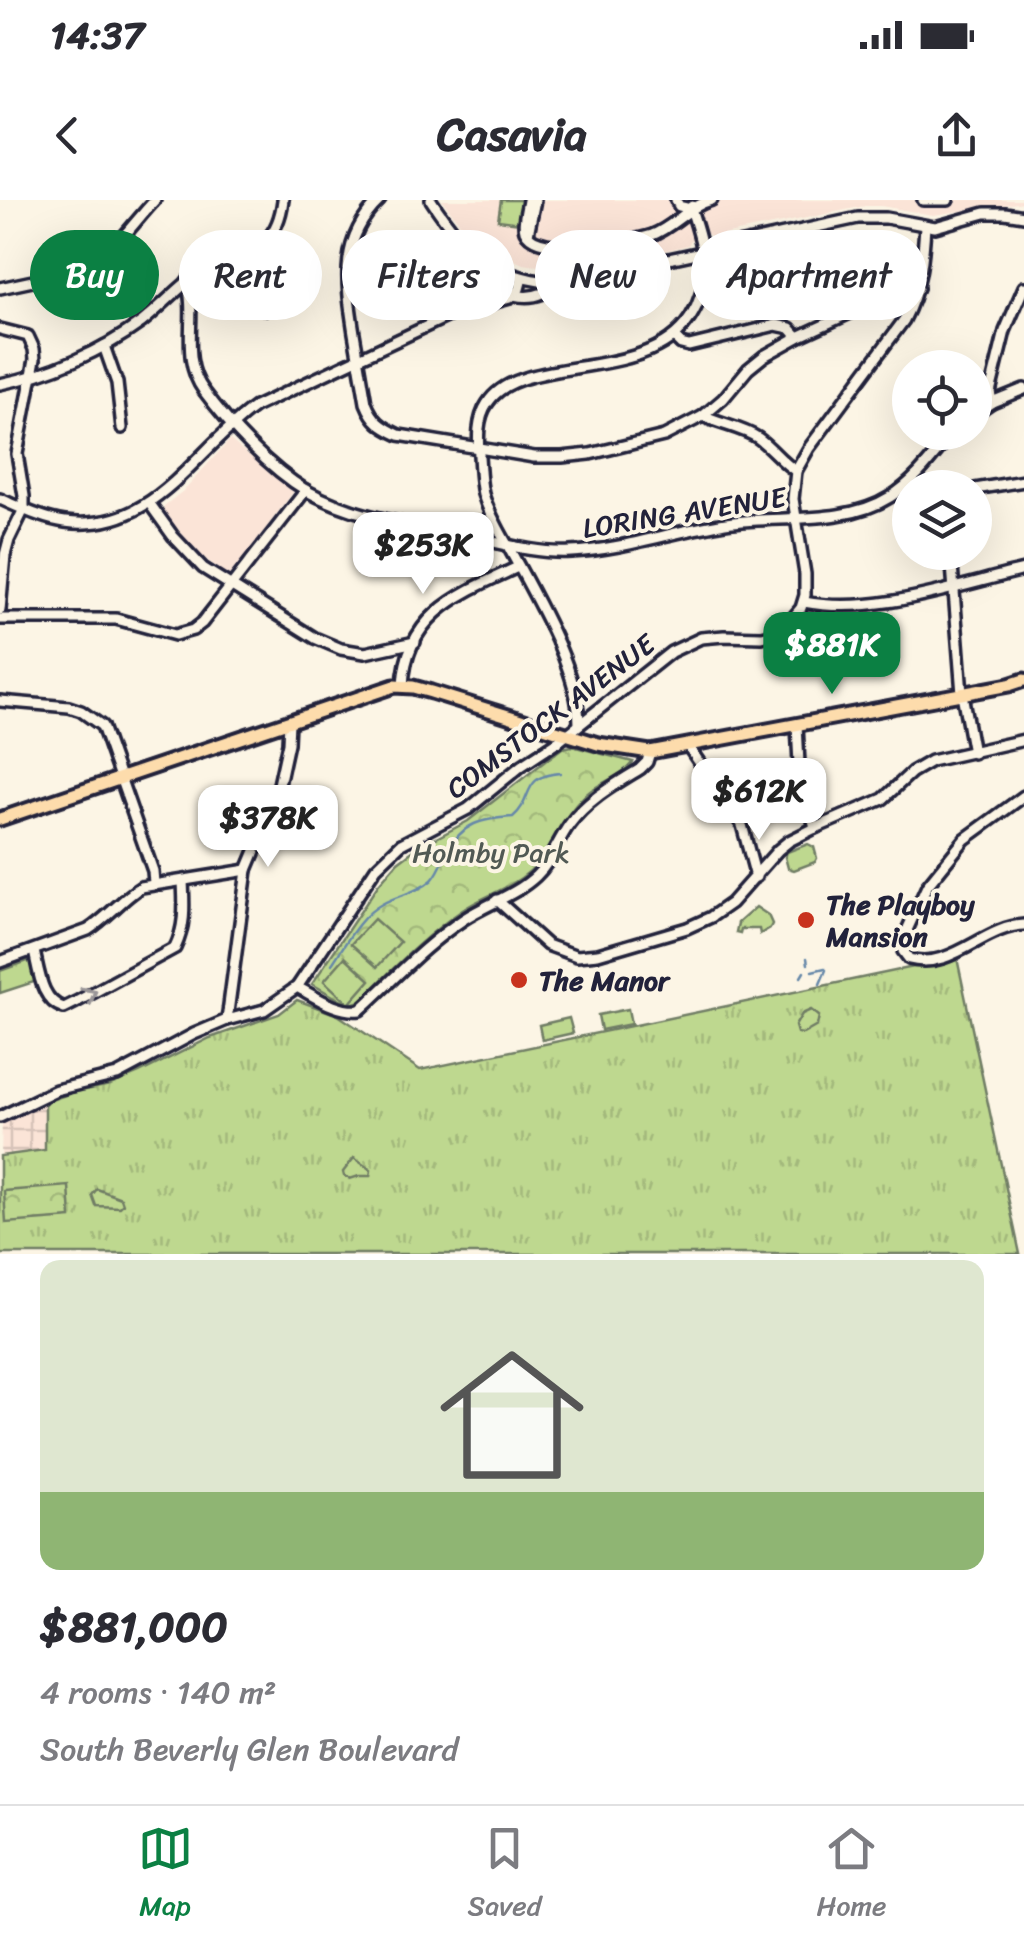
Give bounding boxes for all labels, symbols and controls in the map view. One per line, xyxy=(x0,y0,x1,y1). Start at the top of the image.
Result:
text: 14:37 xyxy=(50,2,144,69)
text: Casavia xyxy=(437,95,587,175)
icon: back xyxy=(40,108,95,163)
icon: share xyxy=(929,108,984,163)
chip: Buy xyxy=(30,230,159,320)
chip: Rent xyxy=(179,230,322,320)
chip: Filters xyxy=(342,230,515,320)
chip: New xyxy=(535,230,671,320)
chip: Apartment xyxy=(691,230,927,320)
map controls xyxy=(892,350,992,570)
button: locate xyxy=(892,350,992,450)
button: layers xyxy=(892,470,992,570)
street label: LORING AVENUE xyxy=(579,472,791,553)
pin: $253K xyxy=(353,512,493,597)
text: $253K xyxy=(375,516,471,573)
pin: $881K xyxy=(762,612,902,697)
text: $881K xyxy=(785,616,879,673)
street label: COMSTOCK AVENUE xyxy=(435,620,667,812)
pin: $612K xyxy=(689,758,829,843)
text: $612K xyxy=(713,762,805,819)
pin: $378K xyxy=(198,785,338,870)
text: $378K xyxy=(220,789,316,846)
park label: Holmby Park xyxy=(412,828,570,877)
place label: The Playboy Mansion xyxy=(825,880,976,961)
marker: The Playboy Mansion xyxy=(795,909,817,931)
place label: The Manor xyxy=(539,956,672,1005)
marker: The Manor xyxy=(508,969,530,991)
one-way arrow xyxy=(79,987,97,1007)
icon: home xyxy=(422,1325,602,1505)
text: $881,000 xyxy=(40,1590,228,1664)
text: 4 rooms · 140 m² xyxy=(40,1664,276,1721)
text: South Beverly Glen Boulevard xyxy=(40,1721,458,1778)
tab: Map xyxy=(138,1821,193,1930)
tab: Saved xyxy=(468,1821,541,1930)
tab: Home xyxy=(817,1821,886,1930)

